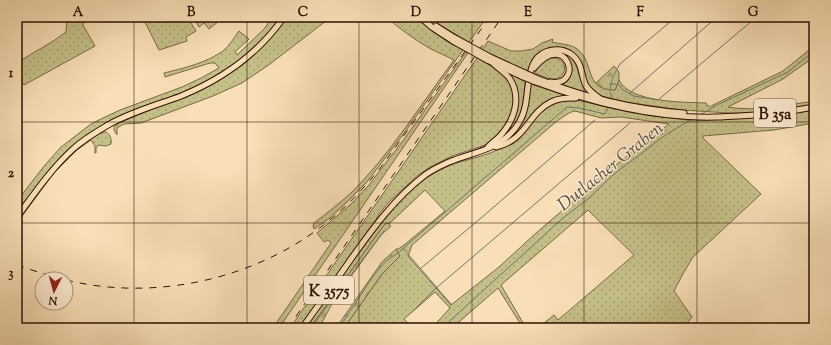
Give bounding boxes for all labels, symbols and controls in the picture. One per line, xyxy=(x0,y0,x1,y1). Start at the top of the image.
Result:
text: A xyxy=(73,4,84,22)
text: B xyxy=(187,4,196,22)
text: C xyxy=(298,4,308,22)
text: D xyxy=(411,4,421,22)
text: E xyxy=(524,4,532,22)
text: F xyxy=(636,4,644,22)
text: G xyxy=(748,4,759,22)
text: 1 xyxy=(9,65,14,83)
road number: B 35a xyxy=(754,99,796,127)
water label: Dutlacher Graben xyxy=(553,116,670,219)
text: 2 xyxy=(8,165,15,183)
text: 3 xyxy=(8,265,14,283)
north arrow xyxy=(34,271,74,311)
road number: K 3575 xyxy=(304,276,354,304)
text: N xyxy=(48,292,59,308)

